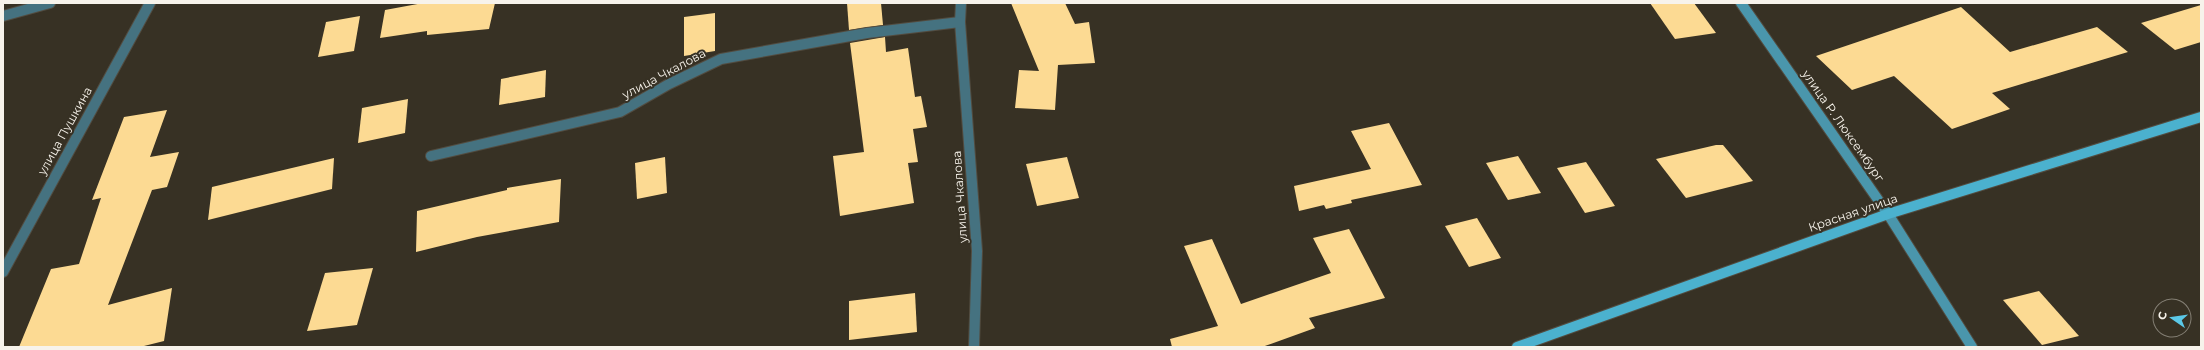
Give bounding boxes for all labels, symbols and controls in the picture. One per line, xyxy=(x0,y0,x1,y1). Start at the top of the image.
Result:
street label: улица Чкалова xyxy=(619,45,708,102)
street label: улица Р. Люксембург xyxy=(1799,66,1888,185)
street label: улица Пушкина xyxy=(34,84,95,178)
street label: улица Чкалова xyxy=(949,150,970,245)
street label: Красная улица xyxy=(1806,190,1899,235)
north arrow xyxy=(2152,298,2192,338)
text: С xyxy=(2155,310,2170,321)

